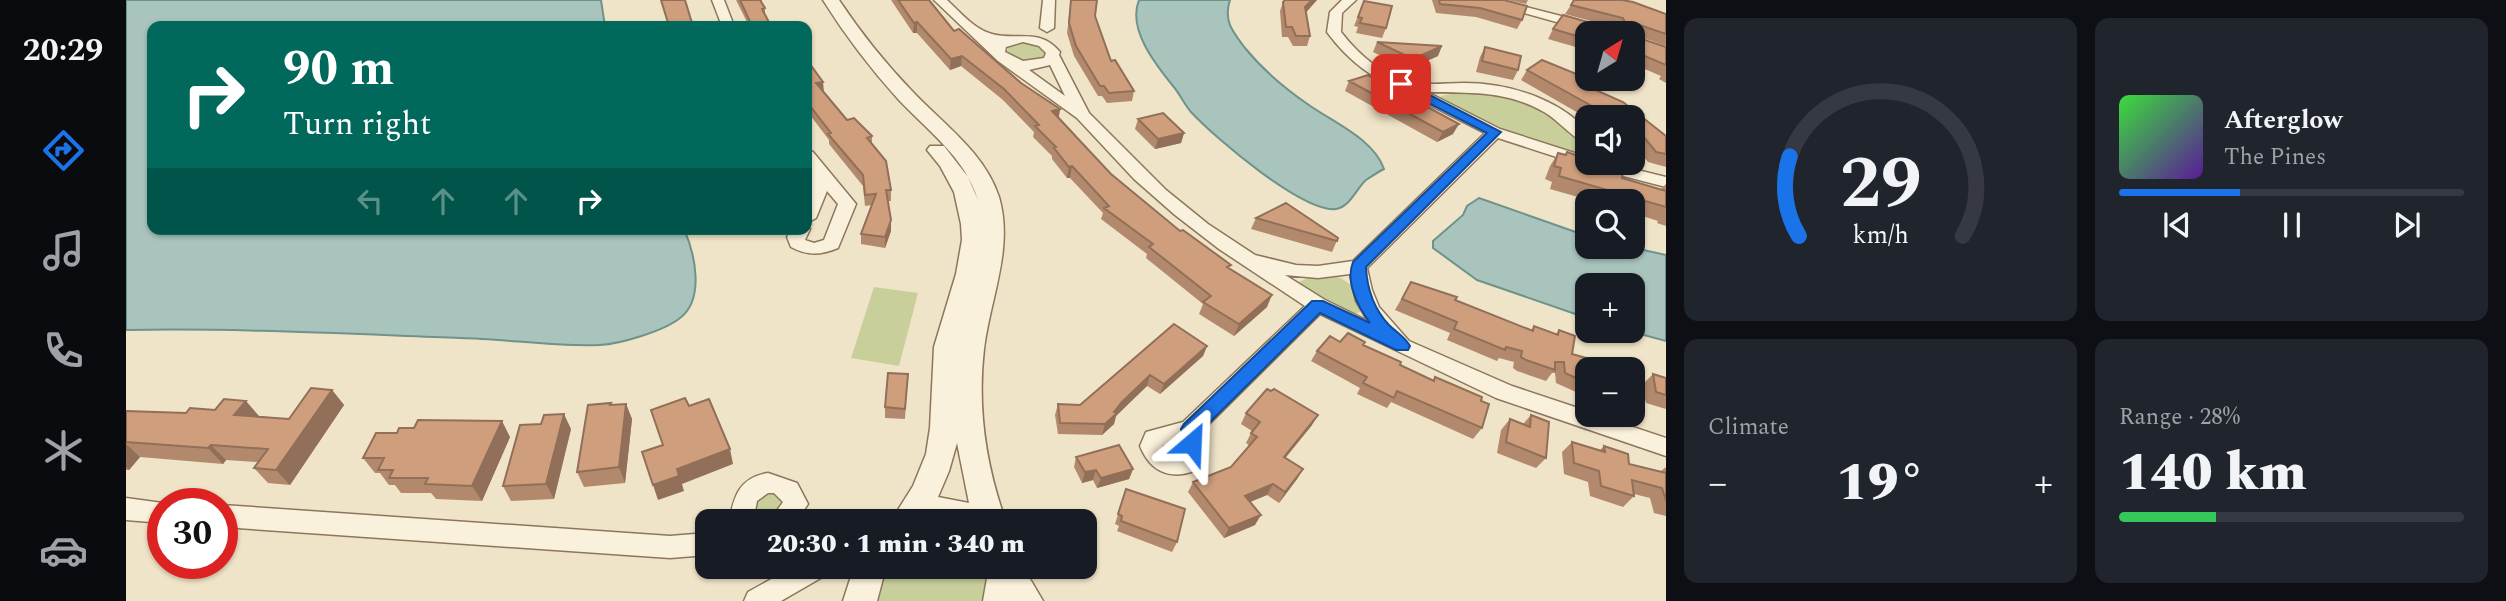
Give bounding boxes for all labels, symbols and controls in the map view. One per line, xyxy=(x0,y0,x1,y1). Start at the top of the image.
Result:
north arrow xyxy=(1575,21,1645,91)
map controls xyxy=(1575,21,1645,427)
text: 20:29 xyxy=(23,26,103,75)
text: 90 m xyxy=(283,32,394,107)
icon: right xyxy=(168,49,259,140)
pin xyxy=(1371,54,1431,114)
icon: arrive xyxy=(1382,65,1420,103)
text: Turn right xyxy=(283,100,431,149)
text: Afterglow xyxy=(2224,100,2343,140)
button: sound xyxy=(1575,105,1645,175)
icon: directions xyxy=(39,126,88,175)
text: 29 xyxy=(1840,129,1921,240)
text: The Pines xyxy=(2224,140,2326,175)
icon: left xyxy=(351,182,389,220)
icon: ahead xyxy=(424,182,462,220)
icon: ahead xyxy=(497,182,535,220)
icon: right xyxy=(570,182,608,220)
button: search xyxy=(1575,189,1645,259)
icon: previous xyxy=(2158,206,2196,244)
icon: pause xyxy=(2273,206,2311,244)
icon: next xyxy=(2388,206,2426,244)
text: km/h xyxy=(1852,217,1909,255)
icon: music xyxy=(39,226,88,275)
button: + xyxy=(1575,273,1645,343)
icon: phone xyxy=(39,326,88,375)
button: − xyxy=(1575,357,1645,427)
text: Range · 28% xyxy=(2119,400,2240,435)
position arrow xyxy=(1155,406,1229,480)
text: Climate xyxy=(1708,410,1789,445)
icon: climate xyxy=(39,426,88,475)
text: 140 km xyxy=(2119,434,2307,513)
text: 19° xyxy=(1836,444,1925,523)
text: − xyxy=(1708,455,1727,513)
text: + xyxy=(2034,455,2053,513)
speed limit sign: 30 xyxy=(147,488,238,579)
text: 20:30 · 1 min · 340 m xyxy=(767,524,1025,564)
icon: car xyxy=(39,526,88,575)

